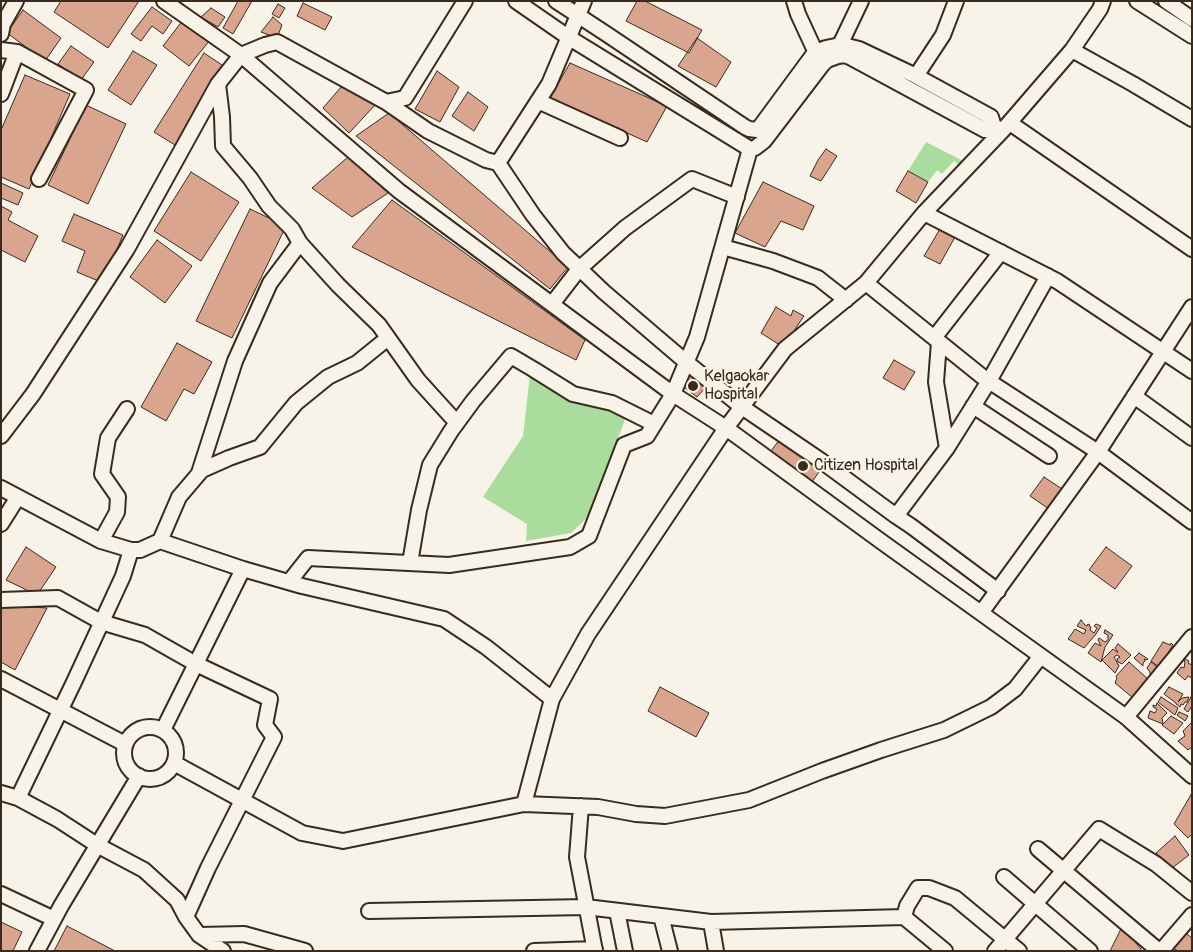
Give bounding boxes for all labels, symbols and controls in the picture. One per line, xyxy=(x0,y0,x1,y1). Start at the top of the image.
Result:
place label: Kelgaokar Hospital xyxy=(704,367,769,405)
marker: Kelgaokar Hospital xyxy=(686,379,700,393)
place label: Citizen Hospital xyxy=(814,456,918,476)
marker: Citizen Hospital xyxy=(796,459,810,473)

